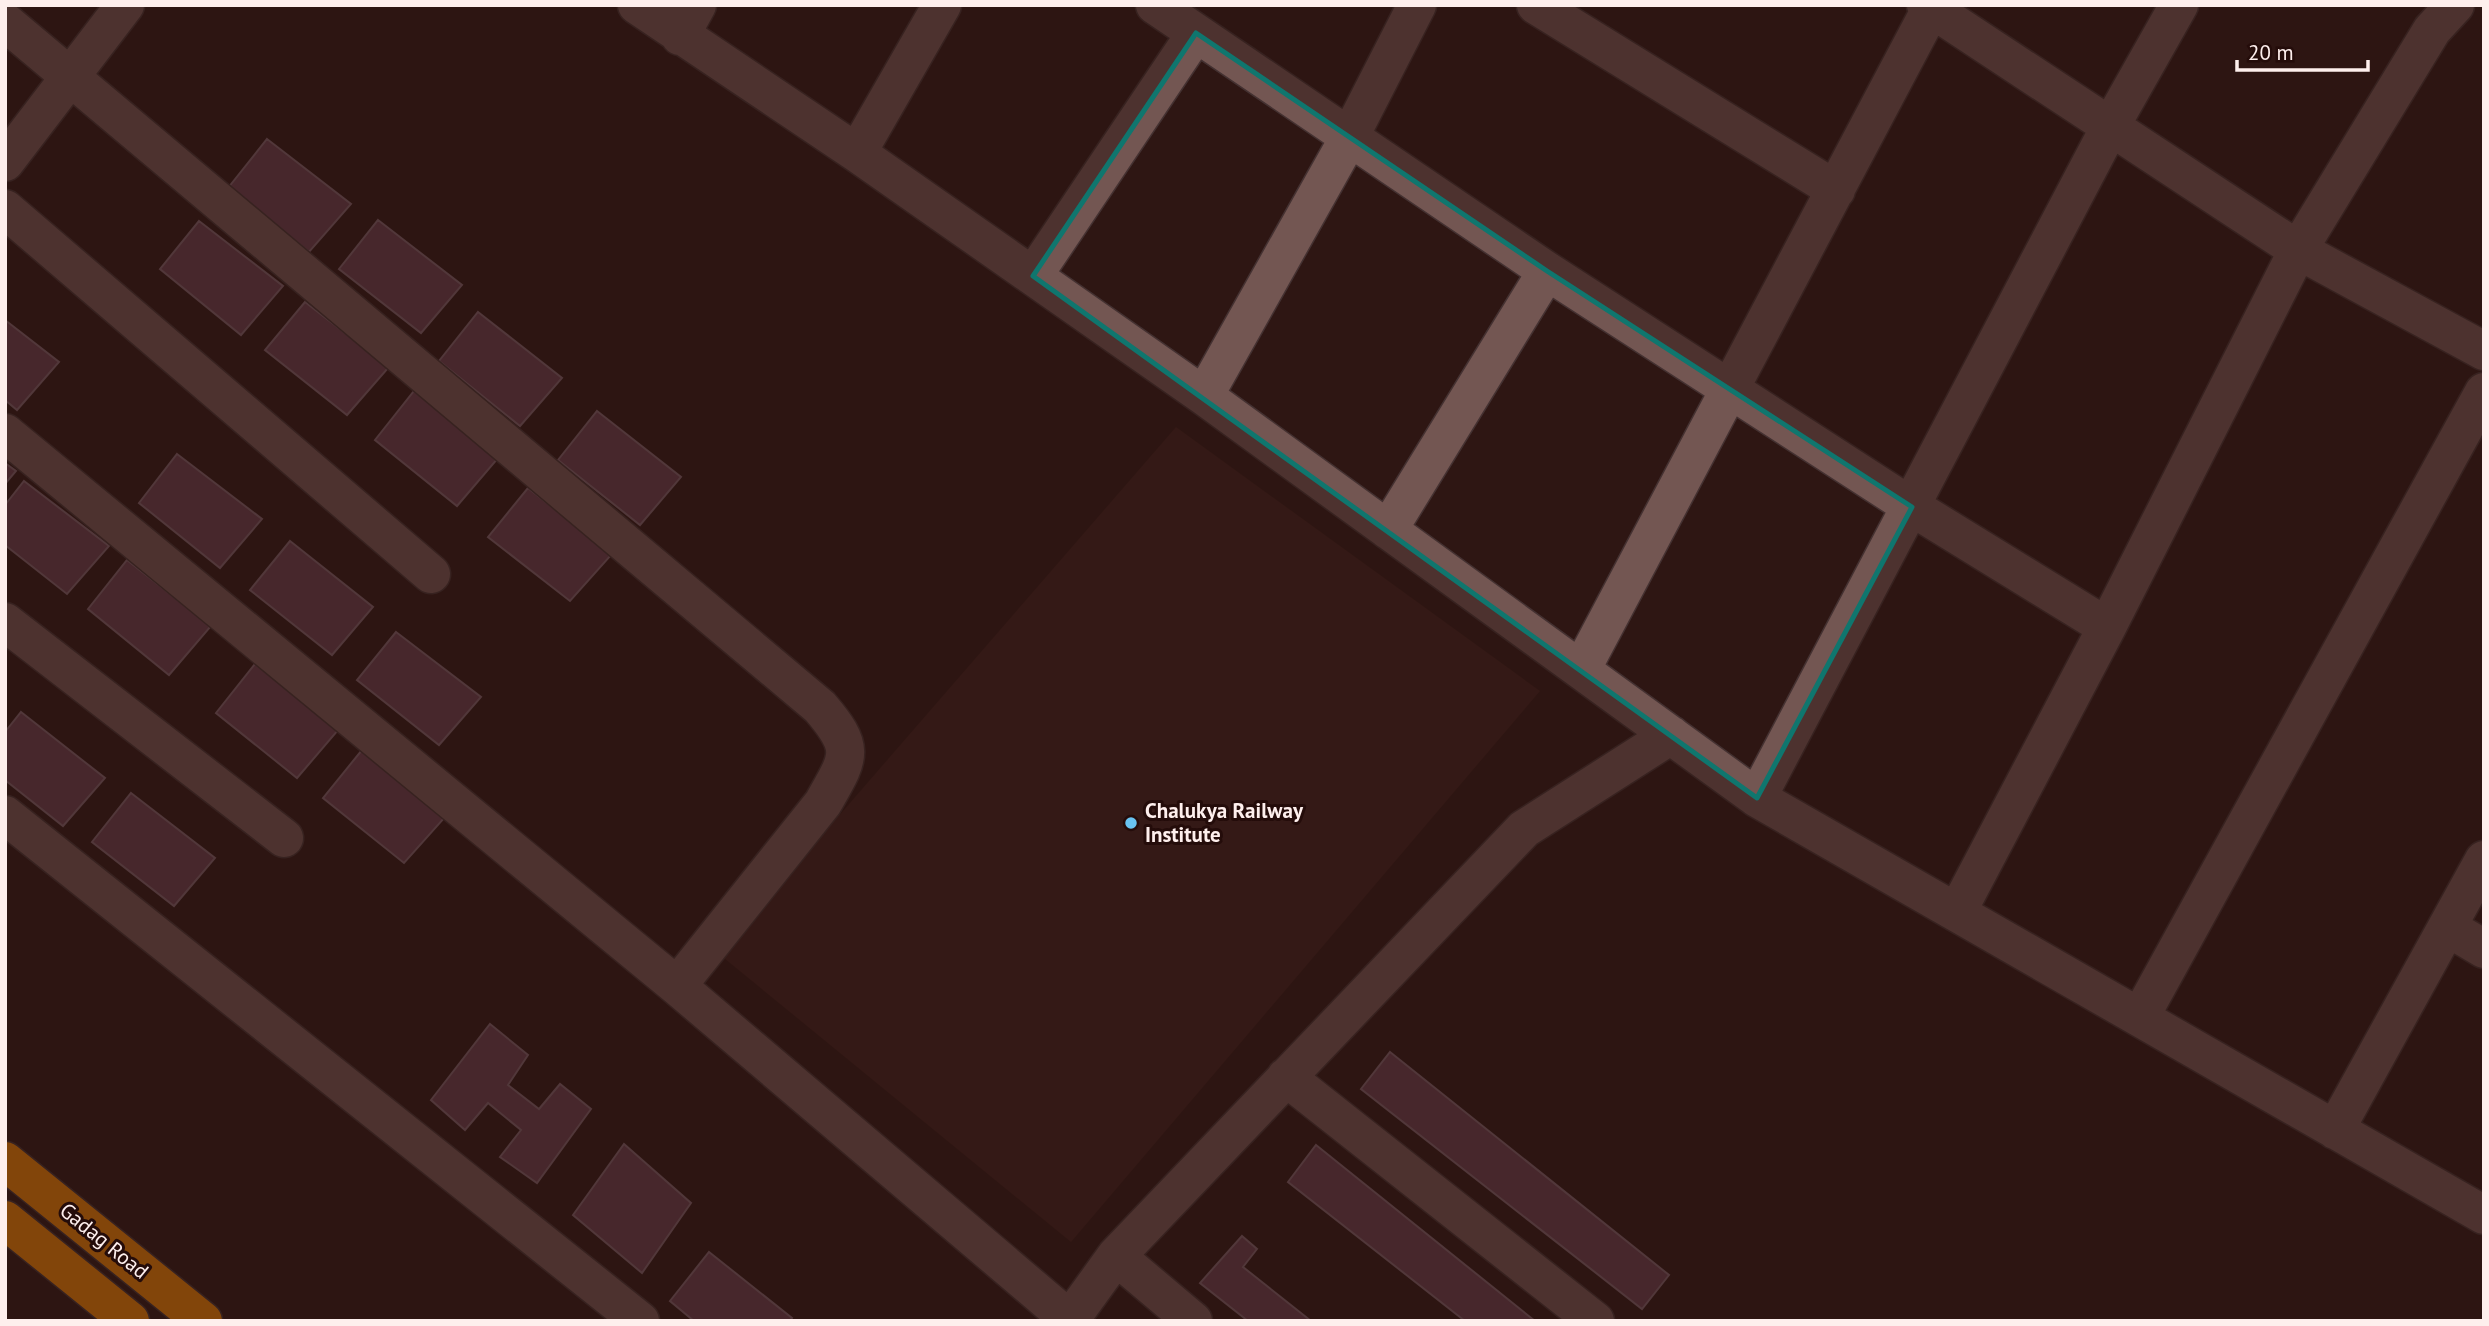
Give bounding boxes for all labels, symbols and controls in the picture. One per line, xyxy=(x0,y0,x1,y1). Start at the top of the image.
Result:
scale bar xyxy=(2237,28,2368,72)
text: 20 m xyxy=(2248,39,2294,66)
place label: Chalukya Railway Institute xyxy=(1145,797,1304,848)
marker: Chalukya Railway Institute xyxy=(1123,815,1139,831)
street label: Gadag Road xyxy=(55,1197,154,1285)

